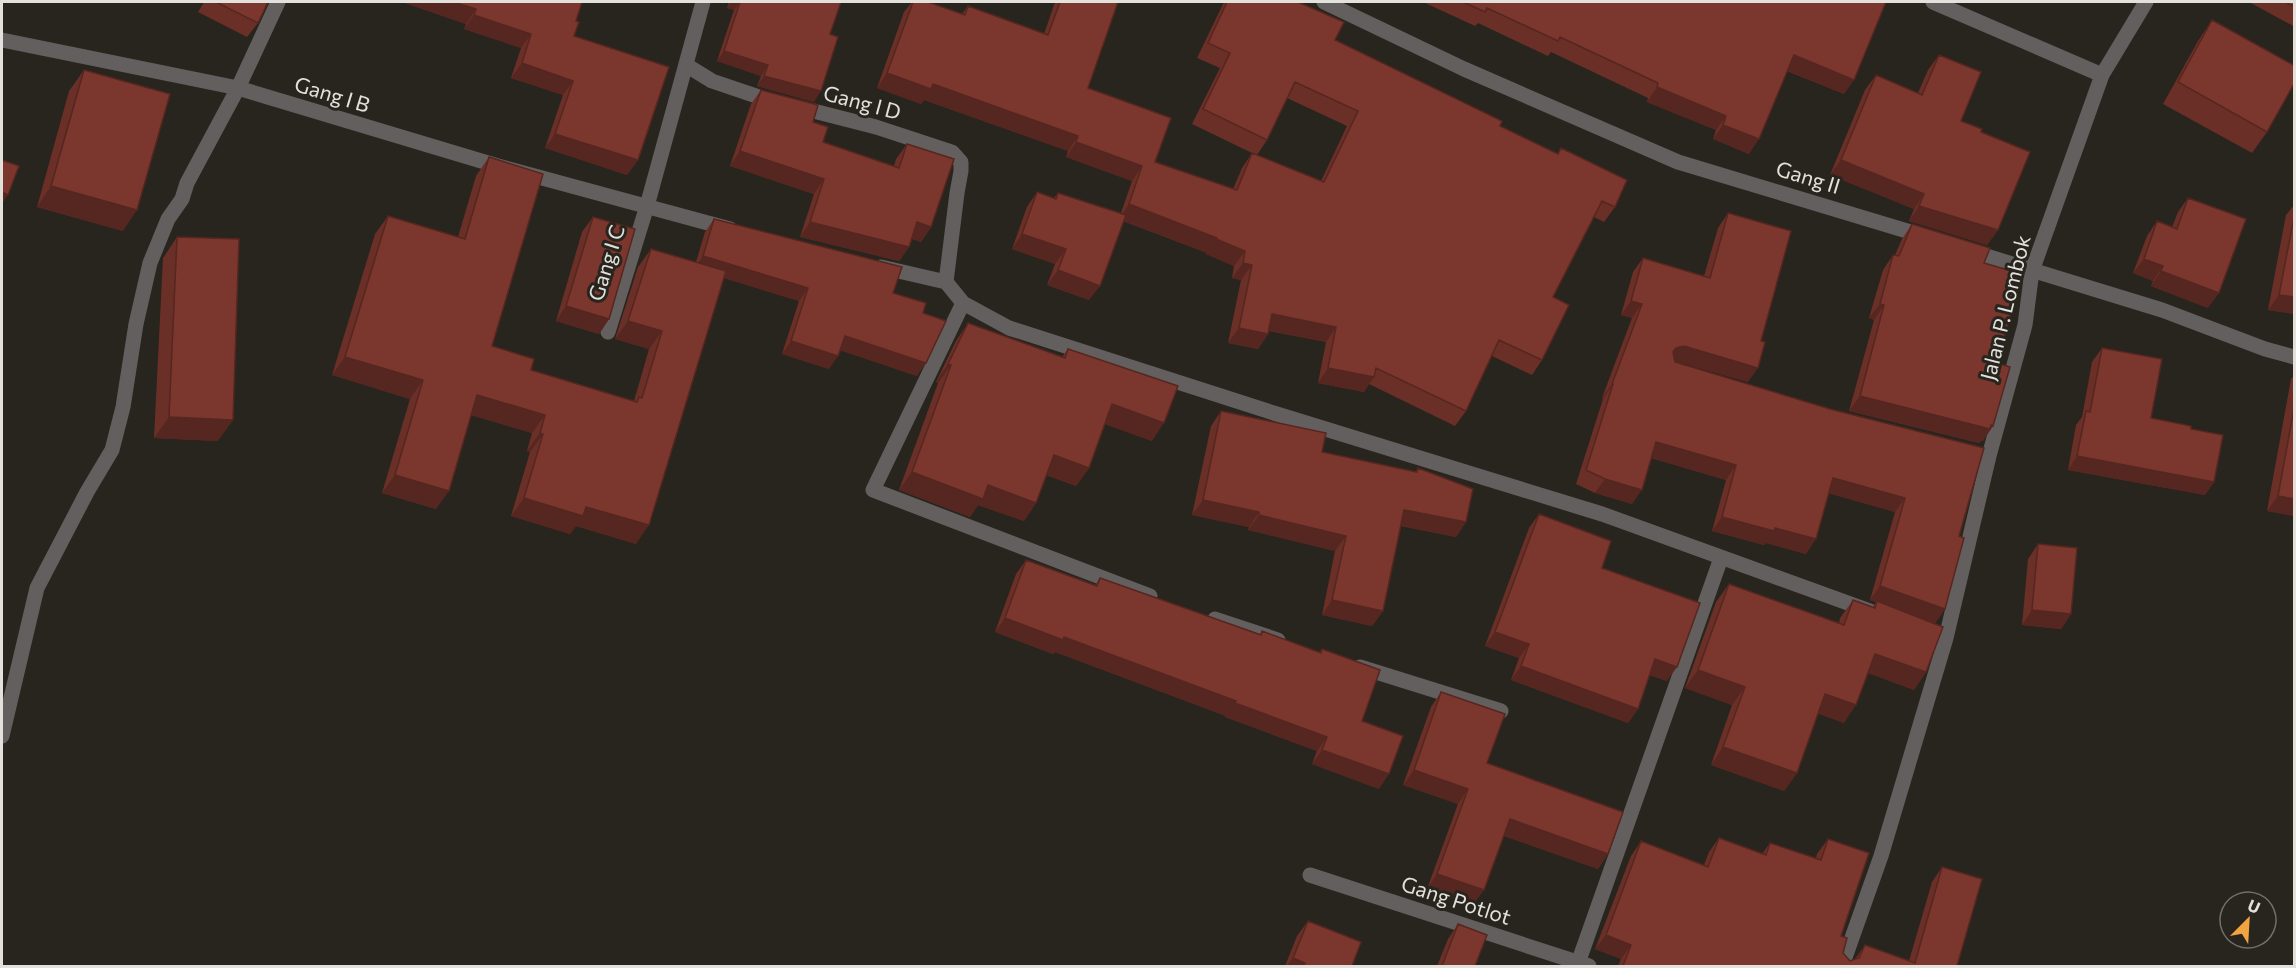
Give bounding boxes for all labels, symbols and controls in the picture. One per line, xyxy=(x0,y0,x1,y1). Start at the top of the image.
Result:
street label: Gang I B xyxy=(292,70,373,117)
street label: Gang I D xyxy=(821,79,904,124)
street label: Gang II xyxy=(1773,155,1843,198)
street label: Gang I C xyxy=(582,222,629,304)
street label: Jalan P. Lombok xyxy=(1974,232,2035,383)
street label: Gang Potlot xyxy=(1398,870,1515,929)
north arrow xyxy=(2218,890,2278,950)
text: U xyxy=(2245,895,2263,917)

